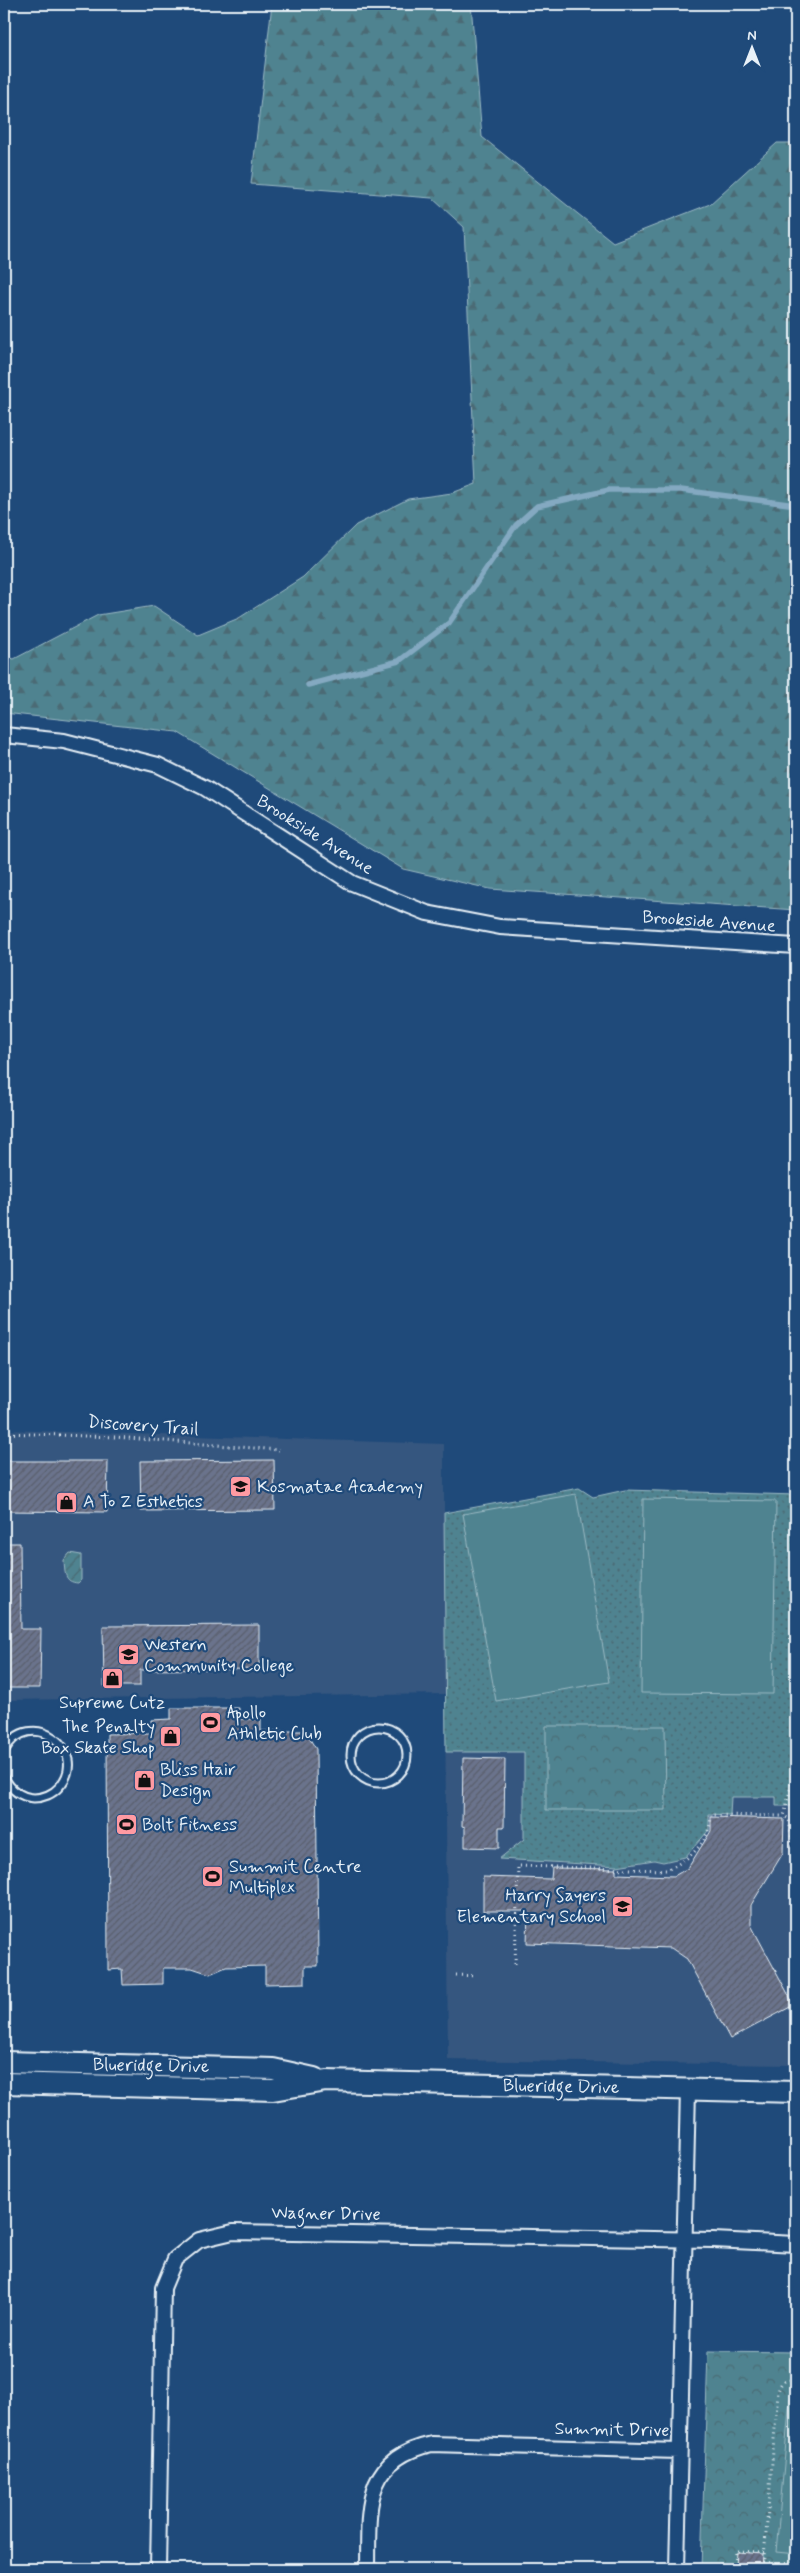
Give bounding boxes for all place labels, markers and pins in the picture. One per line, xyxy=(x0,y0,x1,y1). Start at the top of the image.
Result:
school or university icon: Kosmatae Academy xyxy=(229,1475,253,1499)
place label: Kosmatae Academy xyxy=(257,1475,423,1499)
shop icon: A To Z Esthetics xyxy=(55,1490,79,1514)
place label: A To Z Esthetics xyxy=(83,1490,203,1514)
place label: Western Community College xyxy=(144,1633,294,1678)
school or university icon: Western Community College xyxy=(116,1643,140,1667)
shop icon: Supreme Cutz xyxy=(100,1666,124,1690)
place label: Supreme Cutz xyxy=(59,1691,165,1715)
place label: Apollo Athletic Club xyxy=(227,1701,322,1746)
sports icon: Apollo Athletic Club xyxy=(199,1711,223,1735)
place label: The Penalty Box Skate Shop xyxy=(41,1715,155,1760)
shop icon: The Penalty Box Skate Shop xyxy=(159,1725,183,1749)
place label: Bliss Hair Design xyxy=(160,1758,236,1804)
shop icon: Bliss Hair Design xyxy=(132,1768,156,1792)
sports icon: Bolt Fitness xyxy=(114,1813,138,1837)
place label: Bolt Fitness xyxy=(142,1813,237,1837)
place label: Summit Centre Multiplex xyxy=(229,1855,362,1900)
sports icon: Summit Centre Multiplex xyxy=(201,1865,225,1889)
place label: Harry Sayers Elementary School xyxy=(456,1884,606,1929)
school or university icon: Harry Sayers Elementary School xyxy=(610,1894,634,1918)

